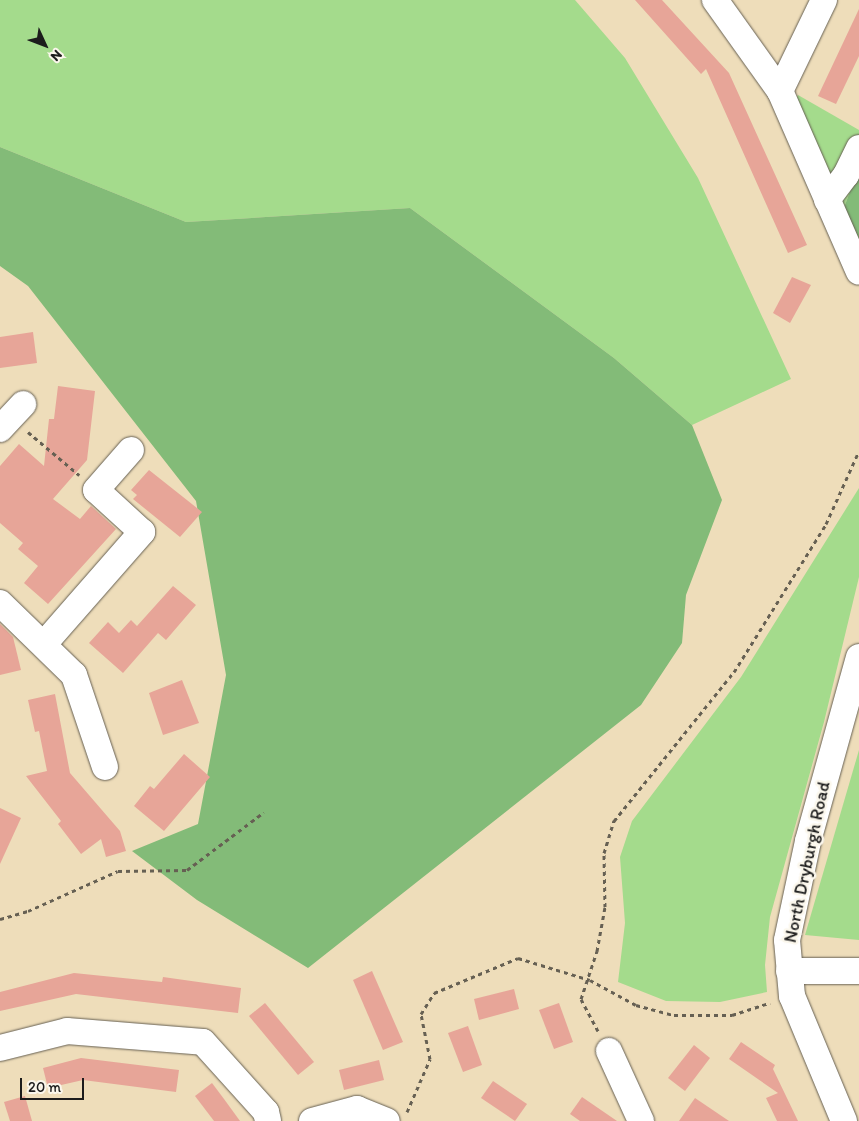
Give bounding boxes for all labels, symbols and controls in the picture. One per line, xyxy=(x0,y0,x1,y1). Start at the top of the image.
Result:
north arrow xyxy=(20,20,70,70)
text: N xyxy=(47,46,66,65)
street label: North Dryburgh Road xyxy=(779,779,835,945)
scale bar xyxy=(22,1068,86,1100)
text: 20 m xyxy=(28,1078,61,1096)

